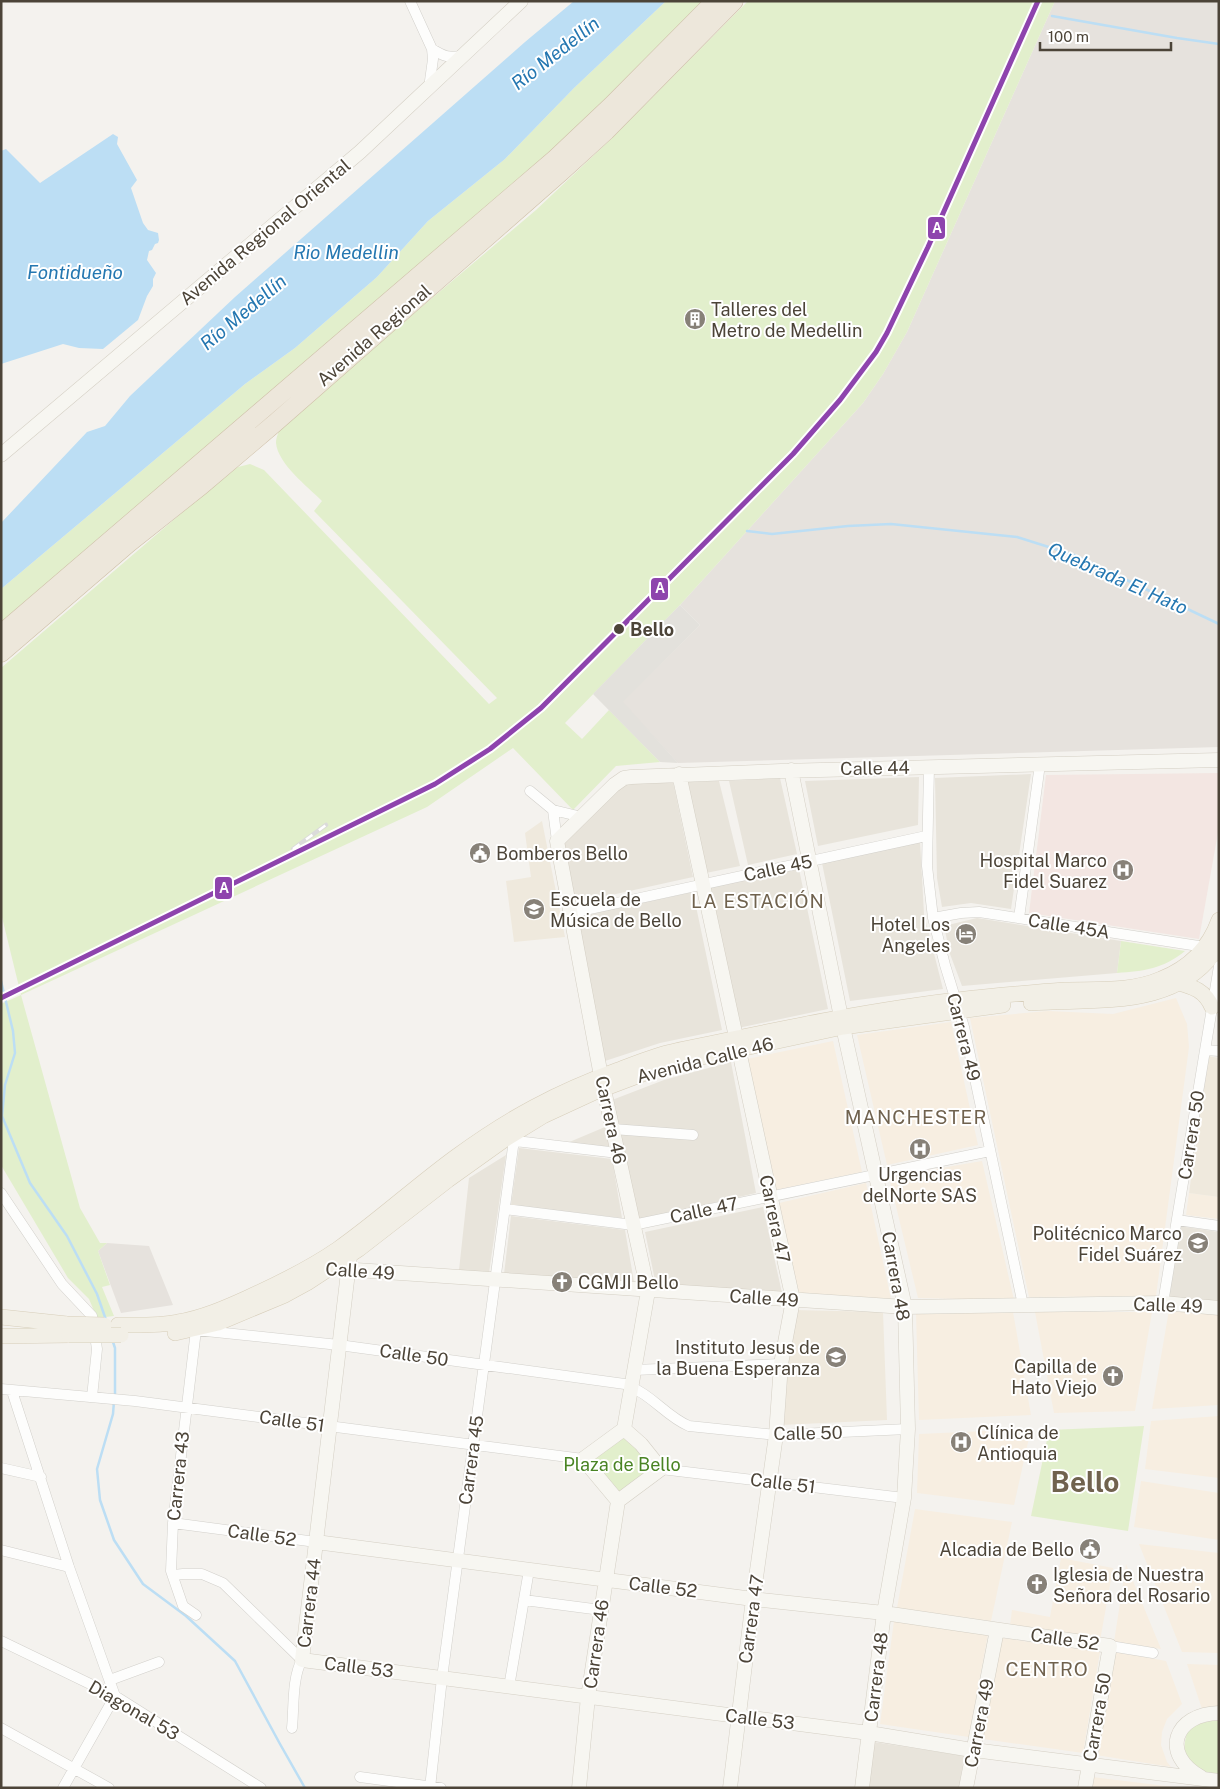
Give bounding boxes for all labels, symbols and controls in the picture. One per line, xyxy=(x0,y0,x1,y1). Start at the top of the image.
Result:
water label: Río Medellín xyxy=(507,12,603,94)
scale bar xyxy=(1040,20,1171,52)
text: 100 m xyxy=(1048,28,1089,45)
street label: Avenida Regional Oriental xyxy=(176,155,354,309)
line badge: A xyxy=(927,216,946,240)
text: A xyxy=(932,220,942,236)
water label: Rio Medellin xyxy=(293,241,399,263)
water label: Fontidueño xyxy=(27,261,123,283)
water label: Río Medellín xyxy=(195,270,291,354)
street label: Avenida Regional xyxy=(313,280,435,390)
place label: Talleres del Metro de Medellin xyxy=(711,299,862,341)
building icon: Talleres del Metro de Medellin xyxy=(683,307,707,331)
water label: Quebrada El Hato xyxy=(1045,537,1191,619)
line badge: A xyxy=(650,577,669,601)
text: A xyxy=(655,580,665,596)
place label: Bello xyxy=(630,619,674,640)
marker: Bello xyxy=(612,622,626,636)
street label: Calle 44 xyxy=(840,757,910,779)
public building icon: Bomberos Bello xyxy=(468,841,492,865)
place label: Bomberos Bello xyxy=(496,843,628,864)
street label: Calle 45 xyxy=(742,850,814,886)
place label: Hospital Marco Fidel Suarez xyxy=(980,850,1107,892)
hospital icon: Hospital Marco Fidel Suarez xyxy=(1111,858,1135,882)
line badge: A xyxy=(214,876,233,900)
text: A xyxy=(219,880,229,896)
place label: Escuela de Música de Bello xyxy=(550,889,682,931)
district label: LA ESTACIÓN xyxy=(691,890,825,912)
school or university icon: Escuela de Música de Bello xyxy=(522,897,546,921)
street label: Calle 45A xyxy=(1027,909,1112,943)
place label: Hotel Los Angeles xyxy=(871,914,950,956)
hotel icon: Hotel Los Angeles xyxy=(954,922,978,946)
street label: Carrera 49 xyxy=(943,991,985,1083)
street label: Avenida Calle 46 xyxy=(635,1033,775,1087)
street label: Carrera 46 xyxy=(591,1074,631,1166)
street label: Carrera 50 xyxy=(1174,1089,1208,1181)
district label: MANCHESTER xyxy=(845,1106,987,1128)
hospital icon: Urgencias delNorte SAS xyxy=(908,1137,932,1161)
place label: Urgencias delNorte SAS xyxy=(863,1164,977,1206)
street label: Carrera 47 xyxy=(755,1173,795,1265)
street label: Calle 47 xyxy=(668,1193,740,1227)
place label: Politécnico Marco Fidel Suárez xyxy=(1032,1223,1182,1265)
street label: Carrera 48 xyxy=(878,1230,914,1322)
school or university icon: Politécnico Marco Fidel Suárez xyxy=(1186,1231,1210,1255)
street label: Calle 49 xyxy=(325,1258,395,1284)
church icon: CGMJI Bello xyxy=(550,1270,574,1294)
place label: CGMJI Bello xyxy=(578,1272,679,1293)
street label: Calle 49 xyxy=(729,1285,799,1311)
street label: Calle 49 xyxy=(1133,1293,1203,1317)
place label: Instituto Jesus de la Buena Esperanza xyxy=(656,1337,820,1379)
street label: Calle 50 xyxy=(378,1340,450,1370)
school or university icon: Instituto Jesus de la Buena Esperanza xyxy=(824,1345,848,1369)
place label: Capilla de Hato Viejo xyxy=(1011,1356,1097,1398)
church icon: Capilla de Hato Viejo xyxy=(1101,1364,1125,1388)
street label: Calle 51 xyxy=(258,1406,326,1436)
street label: Carrera 45 xyxy=(454,1414,488,1506)
street label: Calle 50 xyxy=(773,1422,843,1444)
place label: Clínica de Antioquia xyxy=(977,1422,1059,1464)
street label: Carrera 43 xyxy=(163,1430,193,1522)
hospital icon: Clínica de Antioquia xyxy=(949,1430,973,1454)
park label: Plaza de Bello xyxy=(563,1454,681,1475)
district label: Bello xyxy=(1051,1465,1119,1498)
street label: Calle 51 xyxy=(749,1469,817,1497)
street label: Calle 52 xyxy=(226,1520,298,1550)
public building icon: Alcadia de Bello xyxy=(1078,1537,1102,1561)
place label: Alcadia de Bello xyxy=(939,1539,1074,1560)
street label: Carrera 44 xyxy=(293,1557,325,1649)
place label: Iglesia de Nuestra Señora del Rosario xyxy=(1053,1564,1210,1606)
street label: Calle 52 xyxy=(627,1572,699,1602)
church icon: Iglesia de Nuestra Señora del Rosario xyxy=(1025,1572,1049,1596)
street label: Carrera 47 xyxy=(734,1573,768,1665)
street label: Carrera 46 xyxy=(579,1598,613,1690)
street label: Calle 52 xyxy=(1029,1624,1101,1654)
street label: Carrera 48 xyxy=(860,1631,892,1723)
street label: Calle 53 xyxy=(323,1652,395,1682)
district label: CENTRO xyxy=(1005,1658,1089,1680)
street label: Carrera 50 xyxy=(1079,1671,1115,1763)
street label: Diagonal 53 xyxy=(85,1676,183,1744)
street label: Carrera 49 xyxy=(960,1677,998,1769)
street label: Calle 53 xyxy=(724,1704,796,1734)

